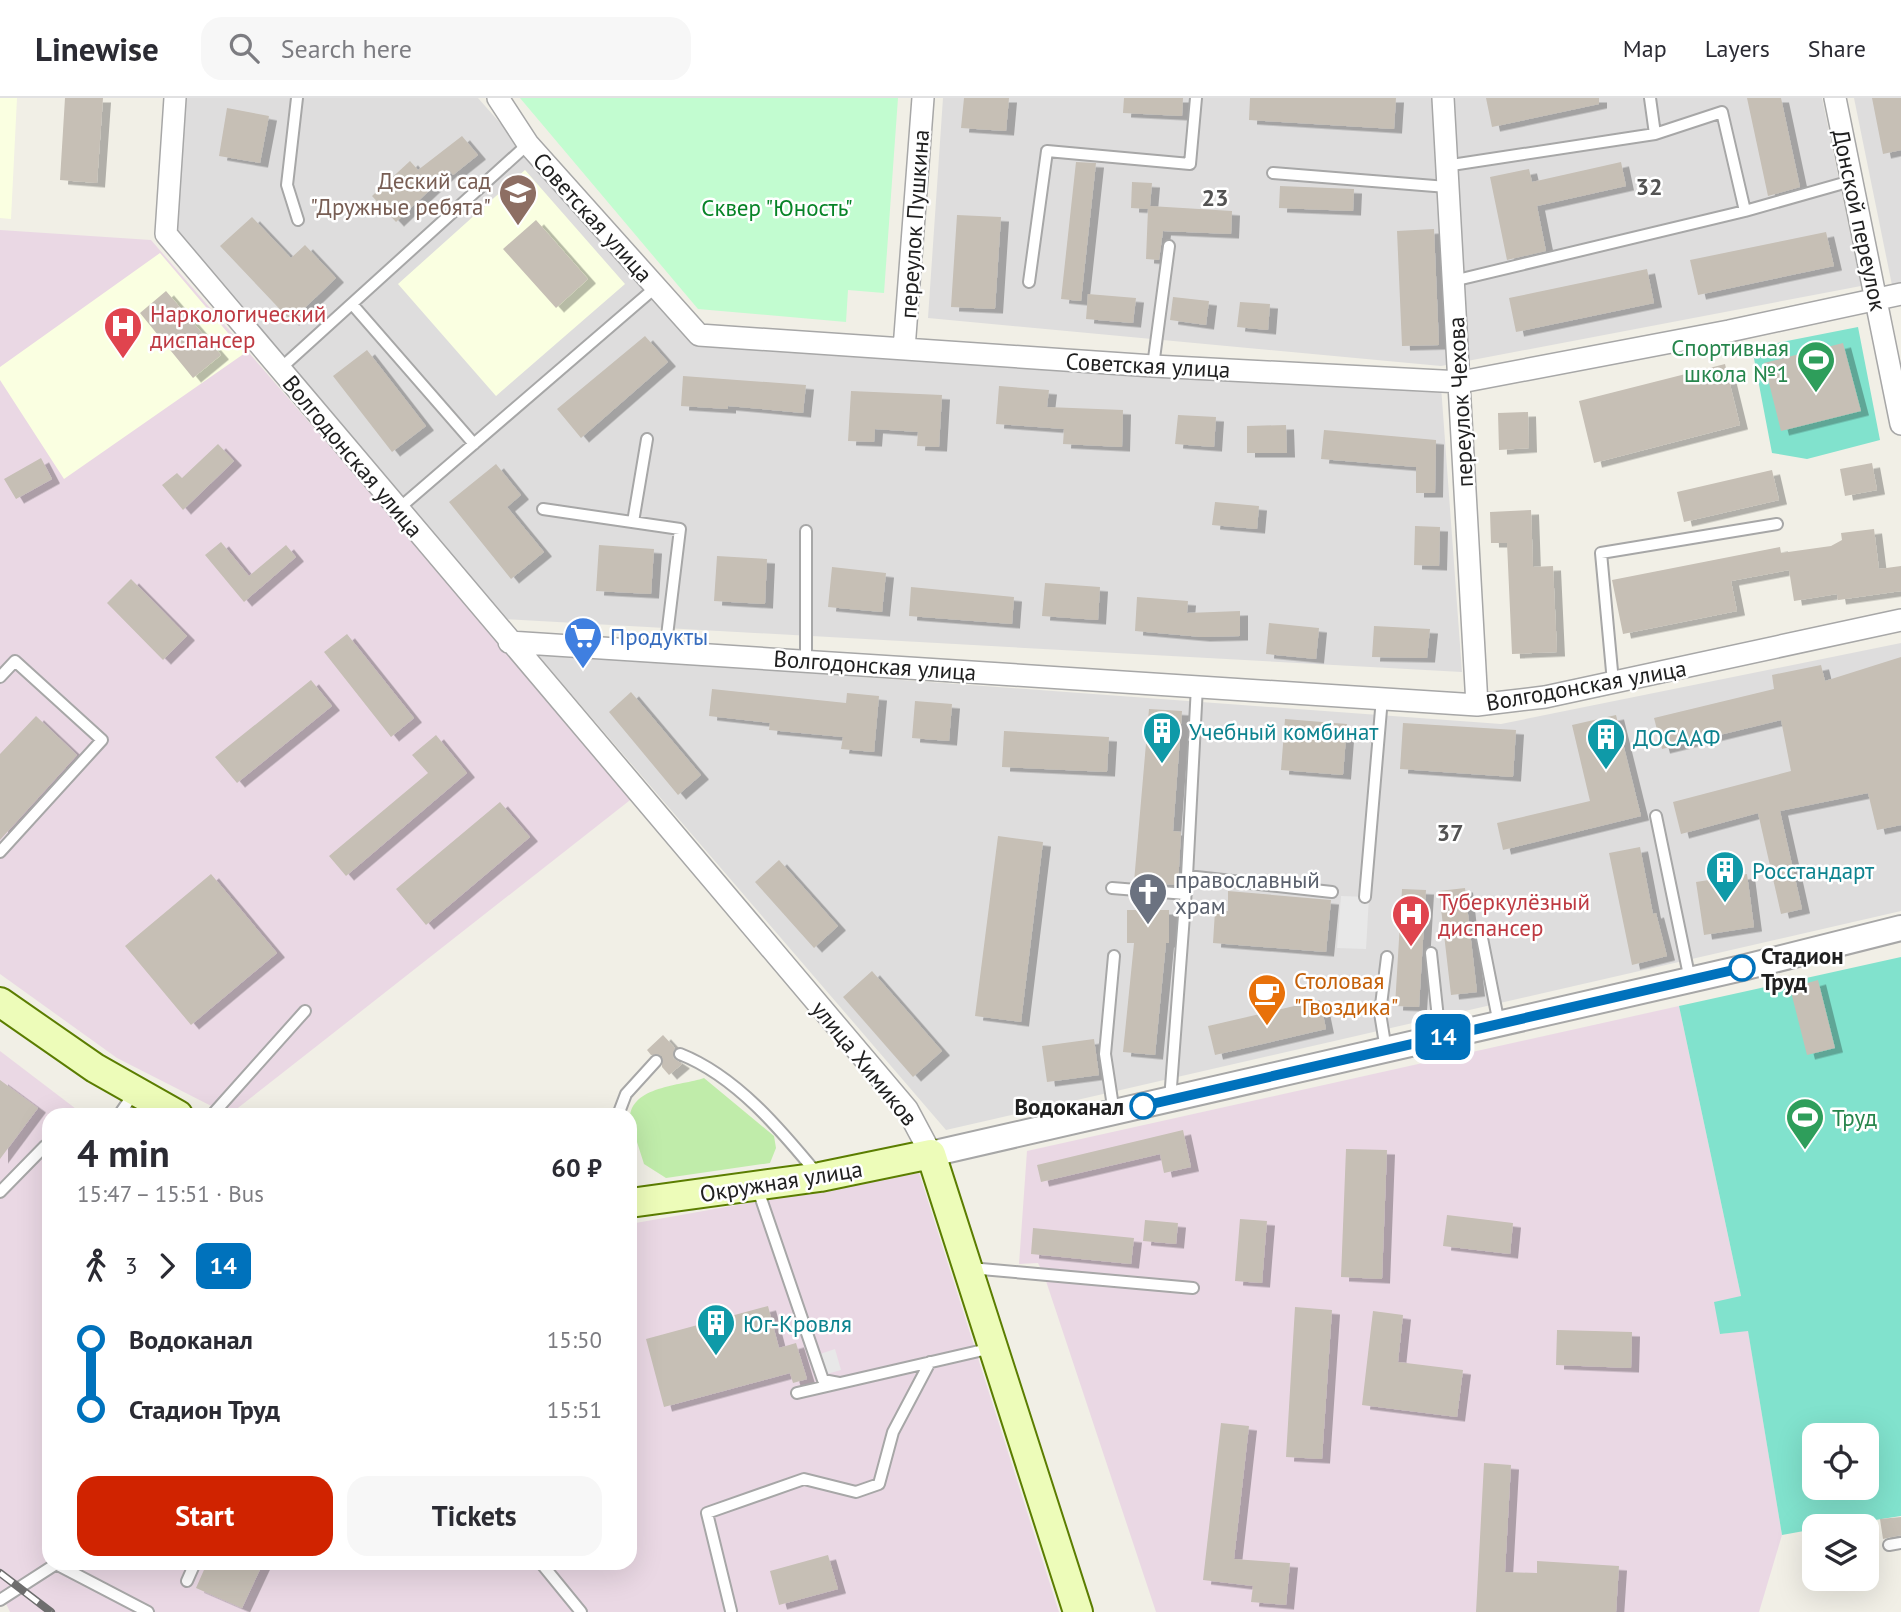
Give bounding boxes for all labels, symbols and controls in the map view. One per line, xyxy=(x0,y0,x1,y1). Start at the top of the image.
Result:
search box xyxy=(201,17,691,80)
text: Linewise xyxy=(35,27,159,70)
icon: search xyxy=(225,29,263,67)
text: Search here xyxy=(281,32,412,65)
text: Map xyxy=(1623,33,1667,64)
text: Layers xyxy=(1705,33,1770,64)
text: Share xyxy=(1808,33,1866,64)
street label: Донской переулок xyxy=(1827,127,1893,313)
street label: переулок Пушкина xyxy=(893,129,935,319)
street label: Советская улица xyxy=(527,146,659,288)
place label: Деский сад "Дружные ребята" xyxy=(310,166,491,221)
district label: 32 xyxy=(1635,171,1663,202)
school or university icon: Деский сад "Дружные ребята" xyxy=(497,172,539,227)
district label: 23 xyxy=(1201,182,1229,213)
park label: Сквер "Юность" xyxy=(701,193,853,222)
place label: Наркологический диспансер xyxy=(150,299,326,354)
hospital icon: Наркологический диспансер xyxy=(102,305,144,360)
street label: переулок Чехова xyxy=(1441,316,1479,488)
place label: Спортивная школа №1 xyxy=(1671,333,1789,388)
sports icon: Спортивная школа №1 xyxy=(1795,339,1837,394)
street label: Советская улица xyxy=(1065,346,1231,384)
street label: Волгодонская улица xyxy=(277,369,429,543)
supermarket icon: Продукты xyxy=(562,615,604,670)
place label: Продукты xyxy=(610,622,708,651)
street label: Волгодонская улица xyxy=(773,643,977,687)
street label: Волгодонская улица xyxy=(1483,653,1689,717)
building icon: Учебный комбинат xyxy=(1141,710,1183,765)
building icon: ДОСААФ xyxy=(1585,716,1627,771)
place label: Учебный комбинат xyxy=(1189,717,1379,746)
place label: ДОСААФ xyxy=(1633,723,1720,752)
district label: 37 xyxy=(1436,817,1464,848)
building icon: Росстандарт xyxy=(1704,849,1746,904)
place label: Росстандарт xyxy=(1752,856,1875,885)
place label: православный храм xyxy=(1175,865,1320,920)
church icon: православный храм xyxy=(1127,871,1169,926)
place label: Туберкулёзный диспансер xyxy=(1438,887,1590,942)
hospital icon: Туберкулёзный диспансер xyxy=(1390,893,1432,948)
place label: Стадион Труд xyxy=(1761,941,1844,996)
marker: Стадион Труд xyxy=(1729,955,1755,981)
place label: Столовая "Гвоздика" xyxy=(1294,966,1398,1021)
cafe icon: Столовая "Гвоздика" xyxy=(1246,972,1288,1027)
street label: улица Химиков xyxy=(806,995,924,1131)
line badge: 14 xyxy=(1412,1014,1474,1060)
text: 14 xyxy=(1429,1021,1457,1052)
place label: Водоканал xyxy=(1014,1092,1124,1121)
marker: Водоканал xyxy=(1130,1093,1156,1119)
sports icon: Труд xyxy=(1784,1096,1826,1151)
place label: Труд xyxy=(1832,1103,1877,1132)
text: 4 min xyxy=(77,1128,170,1177)
text: 60 ₽ xyxy=(551,1151,602,1184)
street label: Окружная улица xyxy=(698,1154,864,1208)
text: 15:47 – 15:51 · Bus xyxy=(77,1179,264,1208)
icon: walk xyxy=(77,1247,115,1285)
icon: forward xyxy=(148,1247,186,1285)
text: 14 xyxy=(210,1250,237,1281)
text: 3 xyxy=(125,1251,138,1280)
building icon: Юг-Кровля xyxy=(695,1302,737,1357)
place label: Юг-Кровля xyxy=(743,1309,852,1338)
text: Водоканал xyxy=(129,1323,253,1356)
text: 15:50 xyxy=(547,1325,602,1354)
text: Стадион Труд xyxy=(129,1393,280,1426)
text: 15:51 xyxy=(547,1395,602,1424)
map controls xyxy=(1802,1423,1879,1591)
button: locate xyxy=(1802,1423,1879,1500)
button: Start xyxy=(77,1476,333,1556)
button: Tickets xyxy=(347,1476,602,1556)
button: layers xyxy=(1802,1514,1879,1591)

